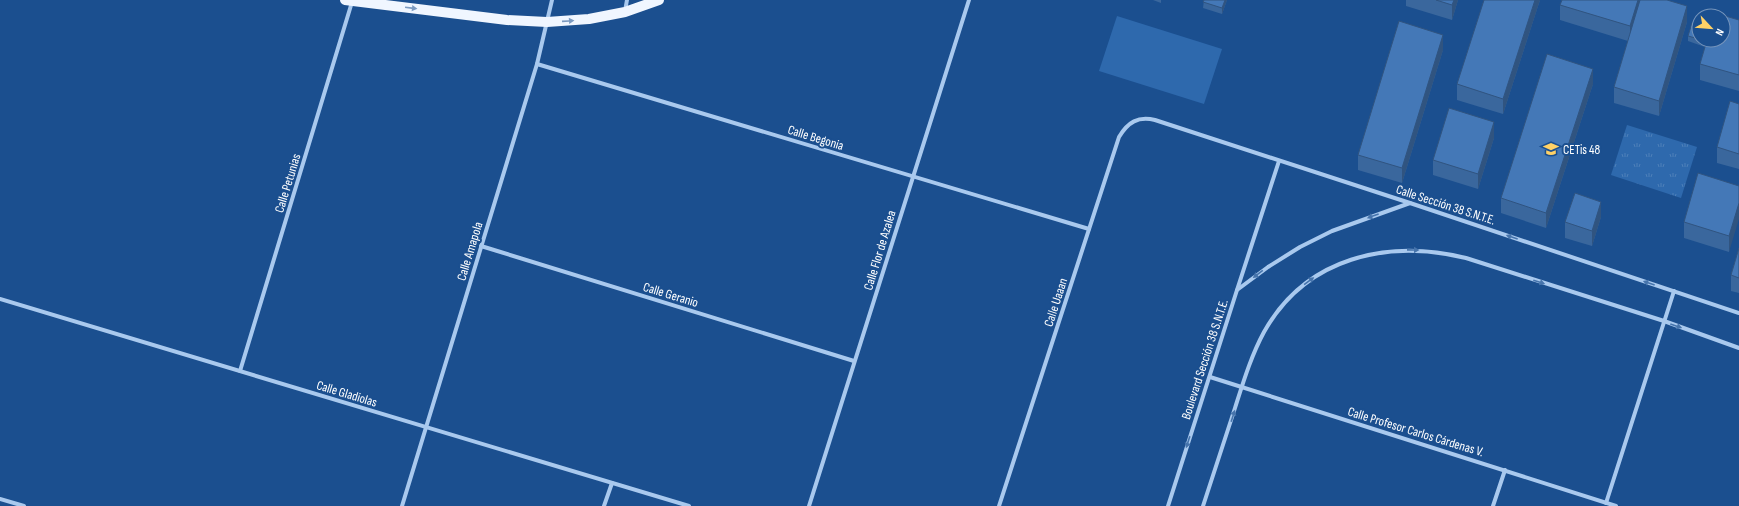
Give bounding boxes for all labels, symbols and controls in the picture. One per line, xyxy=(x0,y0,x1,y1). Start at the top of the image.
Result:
one-way arrow xyxy=(405,5,417,11)
north arrow xyxy=(1691,8,1731,48)
one-way arrow xyxy=(562,17,574,24)
text: N xyxy=(1712,27,1727,38)
street label: Calle Begonia xyxy=(786,122,846,154)
school or university icon: CETis 48 xyxy=(1542,140,1560,158)
place label: CETis 48 xyxy=(1563,142,1601,158)
street label: Calle Petunias xyxy=(271,151,305,215)
street label: Calle Sección 38 S.N.T.E. xyxy=(1394,181,1497,229)
street label: Calle Flor de Azalea xyxy=(860,209,900,292)
one-way arrow xyxy=(1367,213,1379,219)
street label: Calle Amapola xyxy=(453,220,486,283)
one-way arrow xyxy=(1506,234,1518,240)
one-way arrow xyxy=(1407,247,1420,253)
one-way arrow xyxy=(1253,270,1263,278)
street label: Calle Uaaan xyxy=(1041,276,1071,329)
one-way arrow xyxy=(1304,277,1315,286)
street label: Calle Geranio xyxy=(641,279,700,311)
one-way arrow xyxy=(1533,279,1545,285)
one-way arrow xyxy=(1643,280,1655,286)
street label: Boulevard Sección 38 S.N.T.E. xyxy=(1178,297,1232,421)
one-way arrow xyxy=(1670,323,1682,329)
street label: Calle Gladiolas xyxy=(314,377,379,411)
street label: Calle Profesor Carlos Cárdenas V. xyxy=(1346,404,1486,460)
one-way arrow xyxy=(1230,409,1236,421)
one-way arrow xyxy=(1185,436,1191,448)

